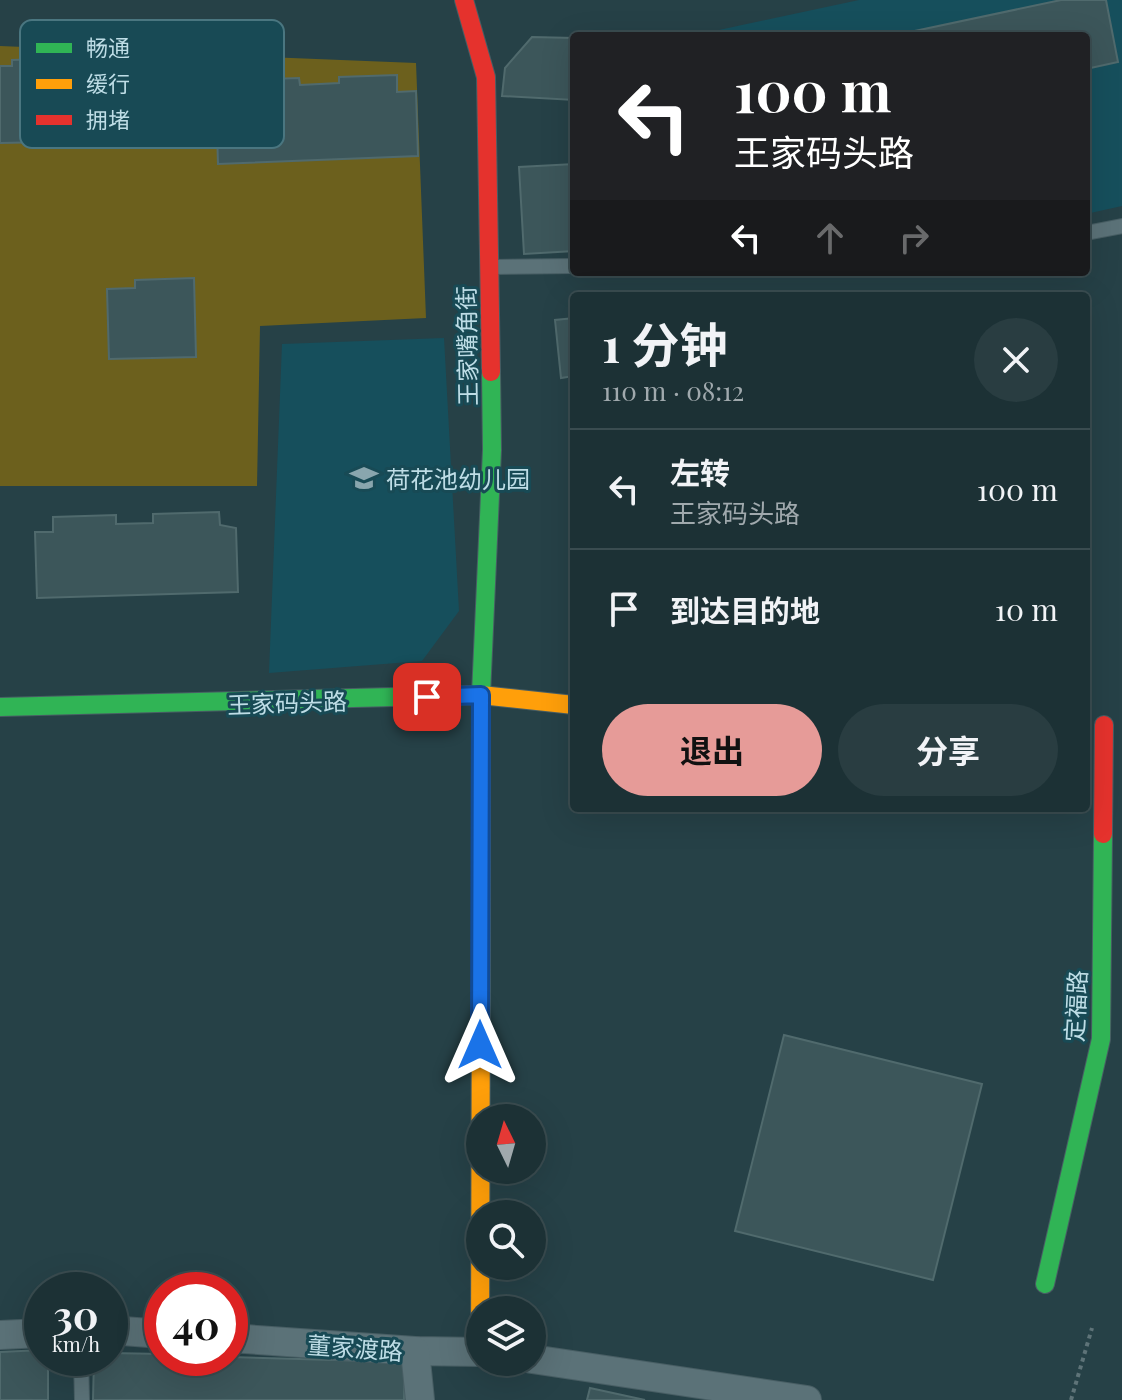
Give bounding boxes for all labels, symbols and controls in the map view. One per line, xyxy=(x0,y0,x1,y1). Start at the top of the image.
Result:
legend xyxy=(20,20,284,148)
text: 畅通 xyxy=(86,32,130,62)
text: 100 m xyxy=(734,52,891,127)
icon: left xyxy=(602,64,706,168)
text: 缓行 xyxy=(86,68,130,98)
text: 拥堵 xyxy=(86,104,130,134)
text: 王家码头路 xyxy=(734,127,914,175)
icon: left xyxy=(724,216,768,260)
icon: ahead xyxy=(808,216,852,260)
icon: right xyxy=(892,216,936,260)
street label: 王家嘴角街 xyxy=(449,286,483,406)
text: 1 分钟 xyxy=(602,311,728,375)
button: close xyxy=(974,318,1058,402)
text: 110 m · 08:12 xyxy=(602,373,744,408)
text: 左转 xyxy=(670,452,730,492)
place label: 荷花池幼儿园 xyxy=(386,462,530,494)
school or university icon: 荷花池幼儿园 xyxy=(349,463,379,493)
icon: left xyxy=(602,467,646,511)
text: 100 m xyxy=(977,469,1058,509)
text: 王家码头路 xyxy=(670,495,800,530)
icon: arrive xyxy=(602,587,646,631)
text: 10 m xyxy=(995,589,1058,629)
text: 到达目的地 xyxy=(670,590,820,630)
pin xyxy=(393,663,461,731)
icon: arrive xyxy=(405,675,449,719)
street label: 王家码头路 xyxy=(226,684,348,720)
button: 退出 xyxy=(602,704,822,796)
button: 分享 xyxy=(838,704,1058,796)
street label: 定福路 xyxy=(1057,969,1093,1043)
position arrow xyxy=(438,1003,522,1087)
north arrow xyxy=(466,1104,546,1184)
map controls xyxy=(466,1104,546,1376)
button: search xyxy=(466,1200,546,1280)
speed limit sign: 40 xyxy=(144,1272,248,1376)
text: 30 xyxy=(53,1287,99,1340)
button: layers xyxy=(466,1296,546,1376)
street label: 董家渡路 xyxy=(306,1328,404,1366)
text: km/h xyxy=(52,1330,100,1357)

